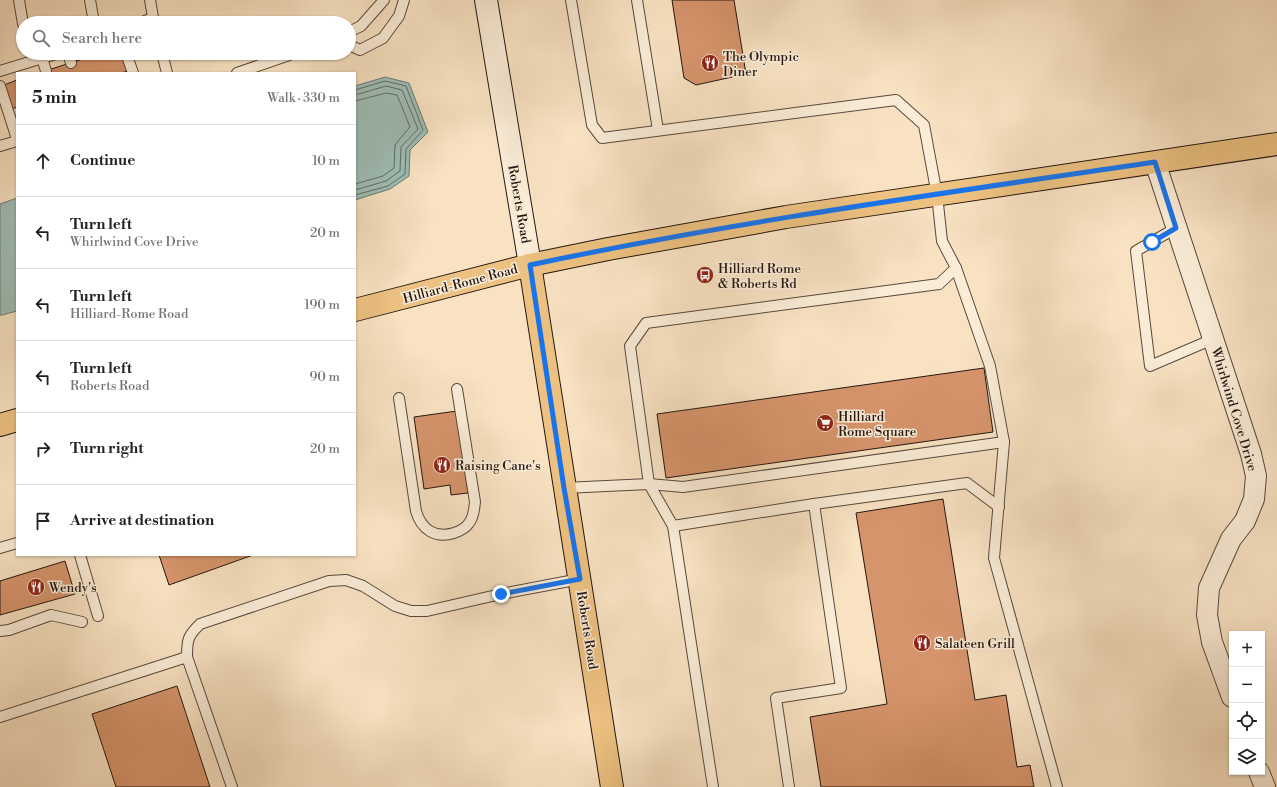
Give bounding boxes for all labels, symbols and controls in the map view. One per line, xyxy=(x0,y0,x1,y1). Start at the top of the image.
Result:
search box xyxy=(16,16,356,60)
icon: search xyxy=(30,27,52,49)
text: Search here xyxy=(62,29,142,48)
place label: The Olympic Diner xyxy=(723,49,799,80)
restaurant icon: The Olympic Diner xyxy=(700,53,720,73)
text: 5 min xyxy=(32,87,77,109)
text: Walk · 330 m xyxy=(267,90,340,106)
icon: ahead xyxy=(32,150,54,172)
text: Continue xyxy=(70,151,135,170)
text: 10 m xyxy=(312,153,340,169)
street label: Roberts Road xyxy=(504,164,534,245)
text: Turn left xyxy=(70,215,132,234)
icon: left xyxy=(32,222,54,244)
text: 20 m xyxy=(310,225,340,241)
route start xyxy=(1143,233,1161,251)
text: Whirlwind Cove Drive xyxy=(70,234,199,250)
street label: Hilliard-Rome Road xyxy=(401,261,520,307)
place label: Hilliard Rome & Roberts Rd xyxy=(718,261,801,292)
bus stop icon: Hilliard Rome & Roberts Rd xyxy=(695,265,715,285)
text: Turn left xyxy=(70,287,132,306)
icon: left xyxy=(32,294,54,316)
text: 190 m xyxy=(304,297,340,313)
text: Hilliard-Rome Road xyxy=(70,306,188,322)
street label: Whirlwind Cove Drive xyxy=(1207,344,1261,474)
text: Turn left xyxy=(70,359,132,378)
icon: left xyxy=(32,366,54,388)
text: 90 m xyxy=(309,369,340,385)
text: Roberts Road xyxy=(70,378,149,394)
place label: Hilliard Rome Square xyxy=(838,409,917,440)
supermarket icon: Hilliard Rome Square xyxy=(815,413,835,433)
icon: right xyxy=(32,438,54,460)
text: Turn right xyxy=(70,439,144,458)
text: 20 m xyxy=(310,441,340,457)
restaurant icon: Raising Cane's xyxy=(432,455,452,475)
place label: Raising Cane's xyxy=(455,458,541,474)
icon: arrive xyxy=(32,510,54,532)
text: Arrive at destination xyxy=(70,511,214,530)
restaurant icon: Wendy's xyxy=(26,577,46,597)
place label: Wendy's xyxy=(48,580,97,596)
route end xyxy=(492,585,510,603)
street label: Roberts Road xyxy=(573,590,601,671)
map controls xyxy=(1229,631,1265,775)
button: + xyxy=(1229,631,1265,667)
restaurant icon: Salateen Grill xyxy=(912,633,932,653)
place label: Salateen Grill xyxy=(935,636,1015,652)
button: − xyxy=(1229,667,1265,703)
button: locate xyxy=(1229,703,1265,739)
button: layers xyxy=(1229,739,1265,775)

